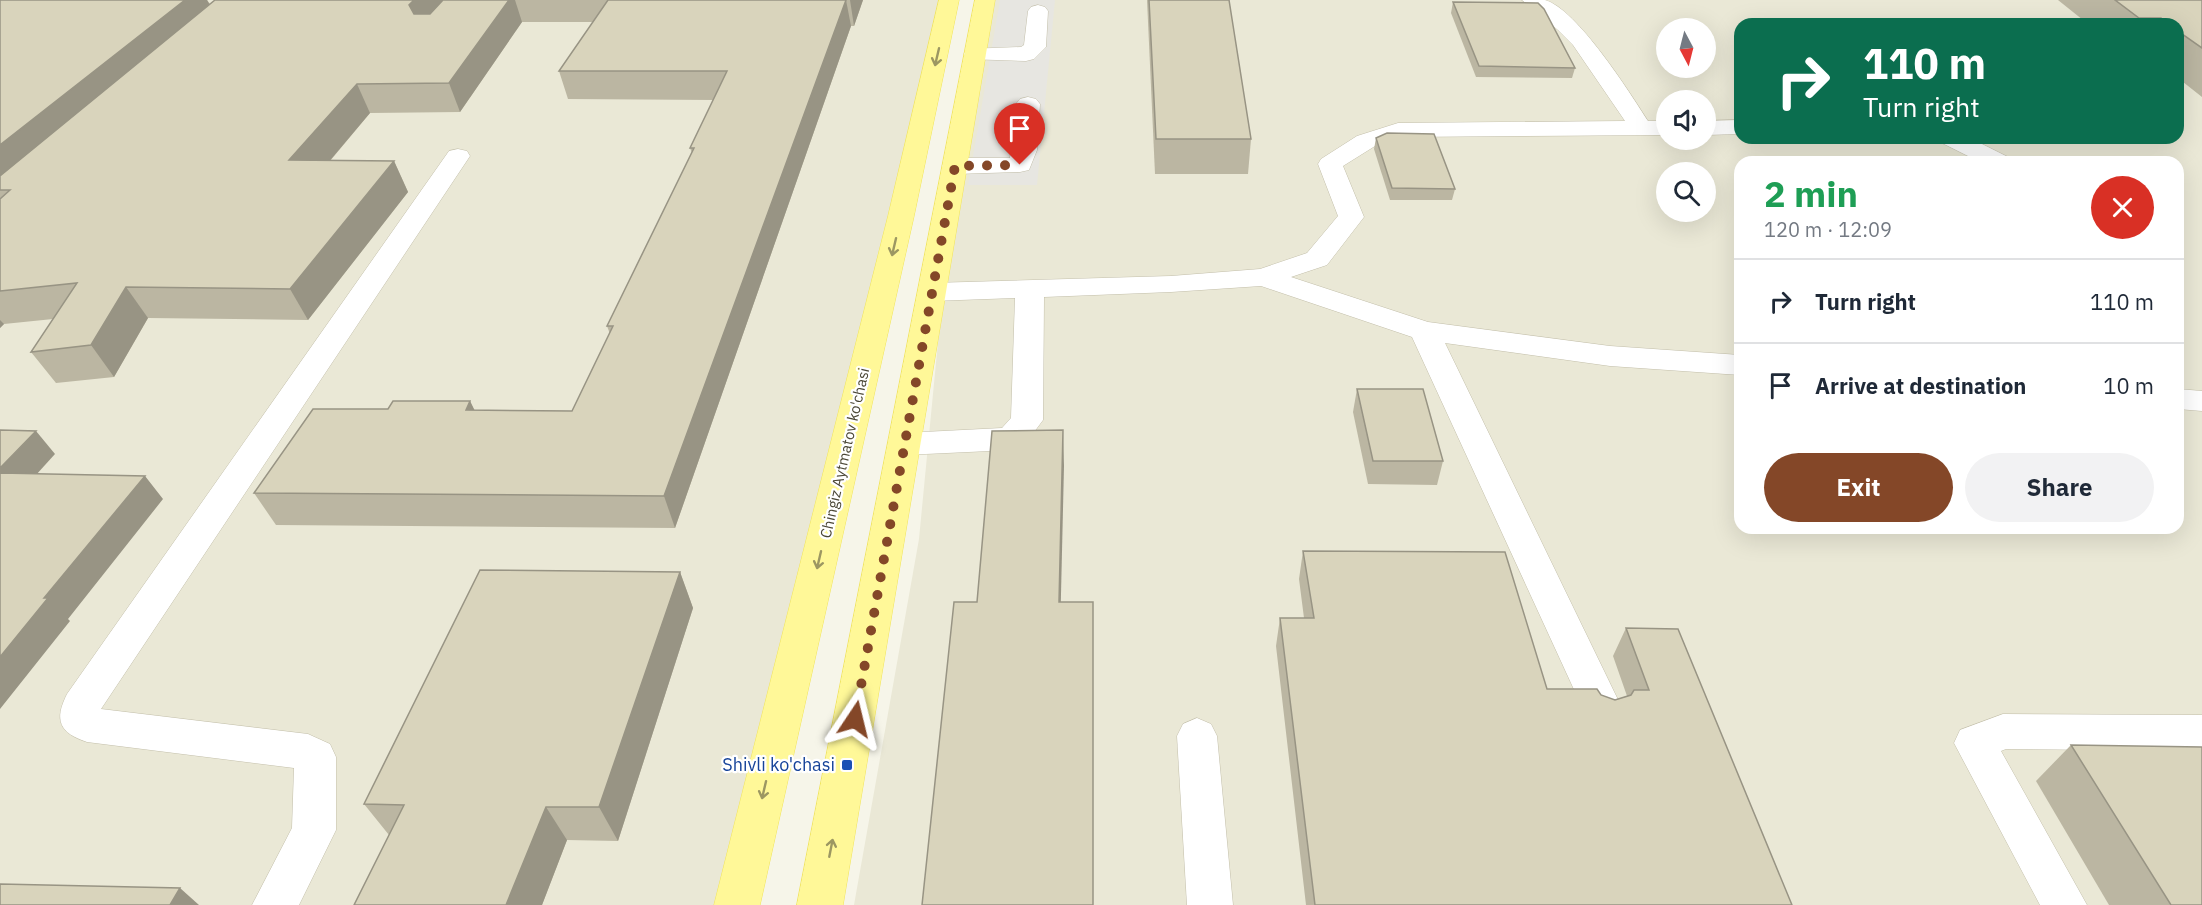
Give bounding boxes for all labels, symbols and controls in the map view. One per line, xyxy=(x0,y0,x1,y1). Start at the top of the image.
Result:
north arrow xyxy=(1656,18,1716,78)
map controls xyxy=(1656,18,1716,222)
text: 110 m xyxy=(1863,36,1986,91)
icon: right xyxy=(1764,42,1842,120)
one-way arrow xyxy=(930,47,942,66)
text: Turn right xyxy=(1863,89,1980,124)
button: sound xyxy=(1656,90,1716,150)
pin xyxy=(994,103,1045,165)
icon: arrive xyxy=(1003,112,1036,145)
button: search xyxy=(1656,162,1716,222)
text: 2 min xyxy=(1764,170,1858,217)
button: close xyxy=(2091,176,2154,239)
text: 120 m · 12:09 xyxy=(1764,216,1892,243)
one-way arrow xyxy=(887,238,899,257)
icon: right xyxy=(1764,285,1797,318)
text: Turn right xyxy=(1815,287,1916,316)
text: 110 m xyxy=(2090,287,2154,316)
street label: Chingiz Aytmatov ko'chasi xyxy=(816,366,873,540)
icon: arrive xyxy=(1764,369,1797,402)
text: Arrive at destination xyxy=(1815,371,2026,400)
text: 10 m xyxy=(2103,371,2154,400)
button: Exit xyxy=(1764,453,1953,522)
button: Share xyxy=(1965,453,2154,522)
one-way arrow xyxy=(813,550,825,569)
position arrow xyxy=(823,687,887,751)
place label: Shivli ko'chasi xyxy=(722,753,835,776)
marker: Shivli ko'chasi xyxy=(840,758,854,772)
one-way arrow xyxy=(758,780,770,799)
one-way arrow xyxy=(826,838,837,858)

